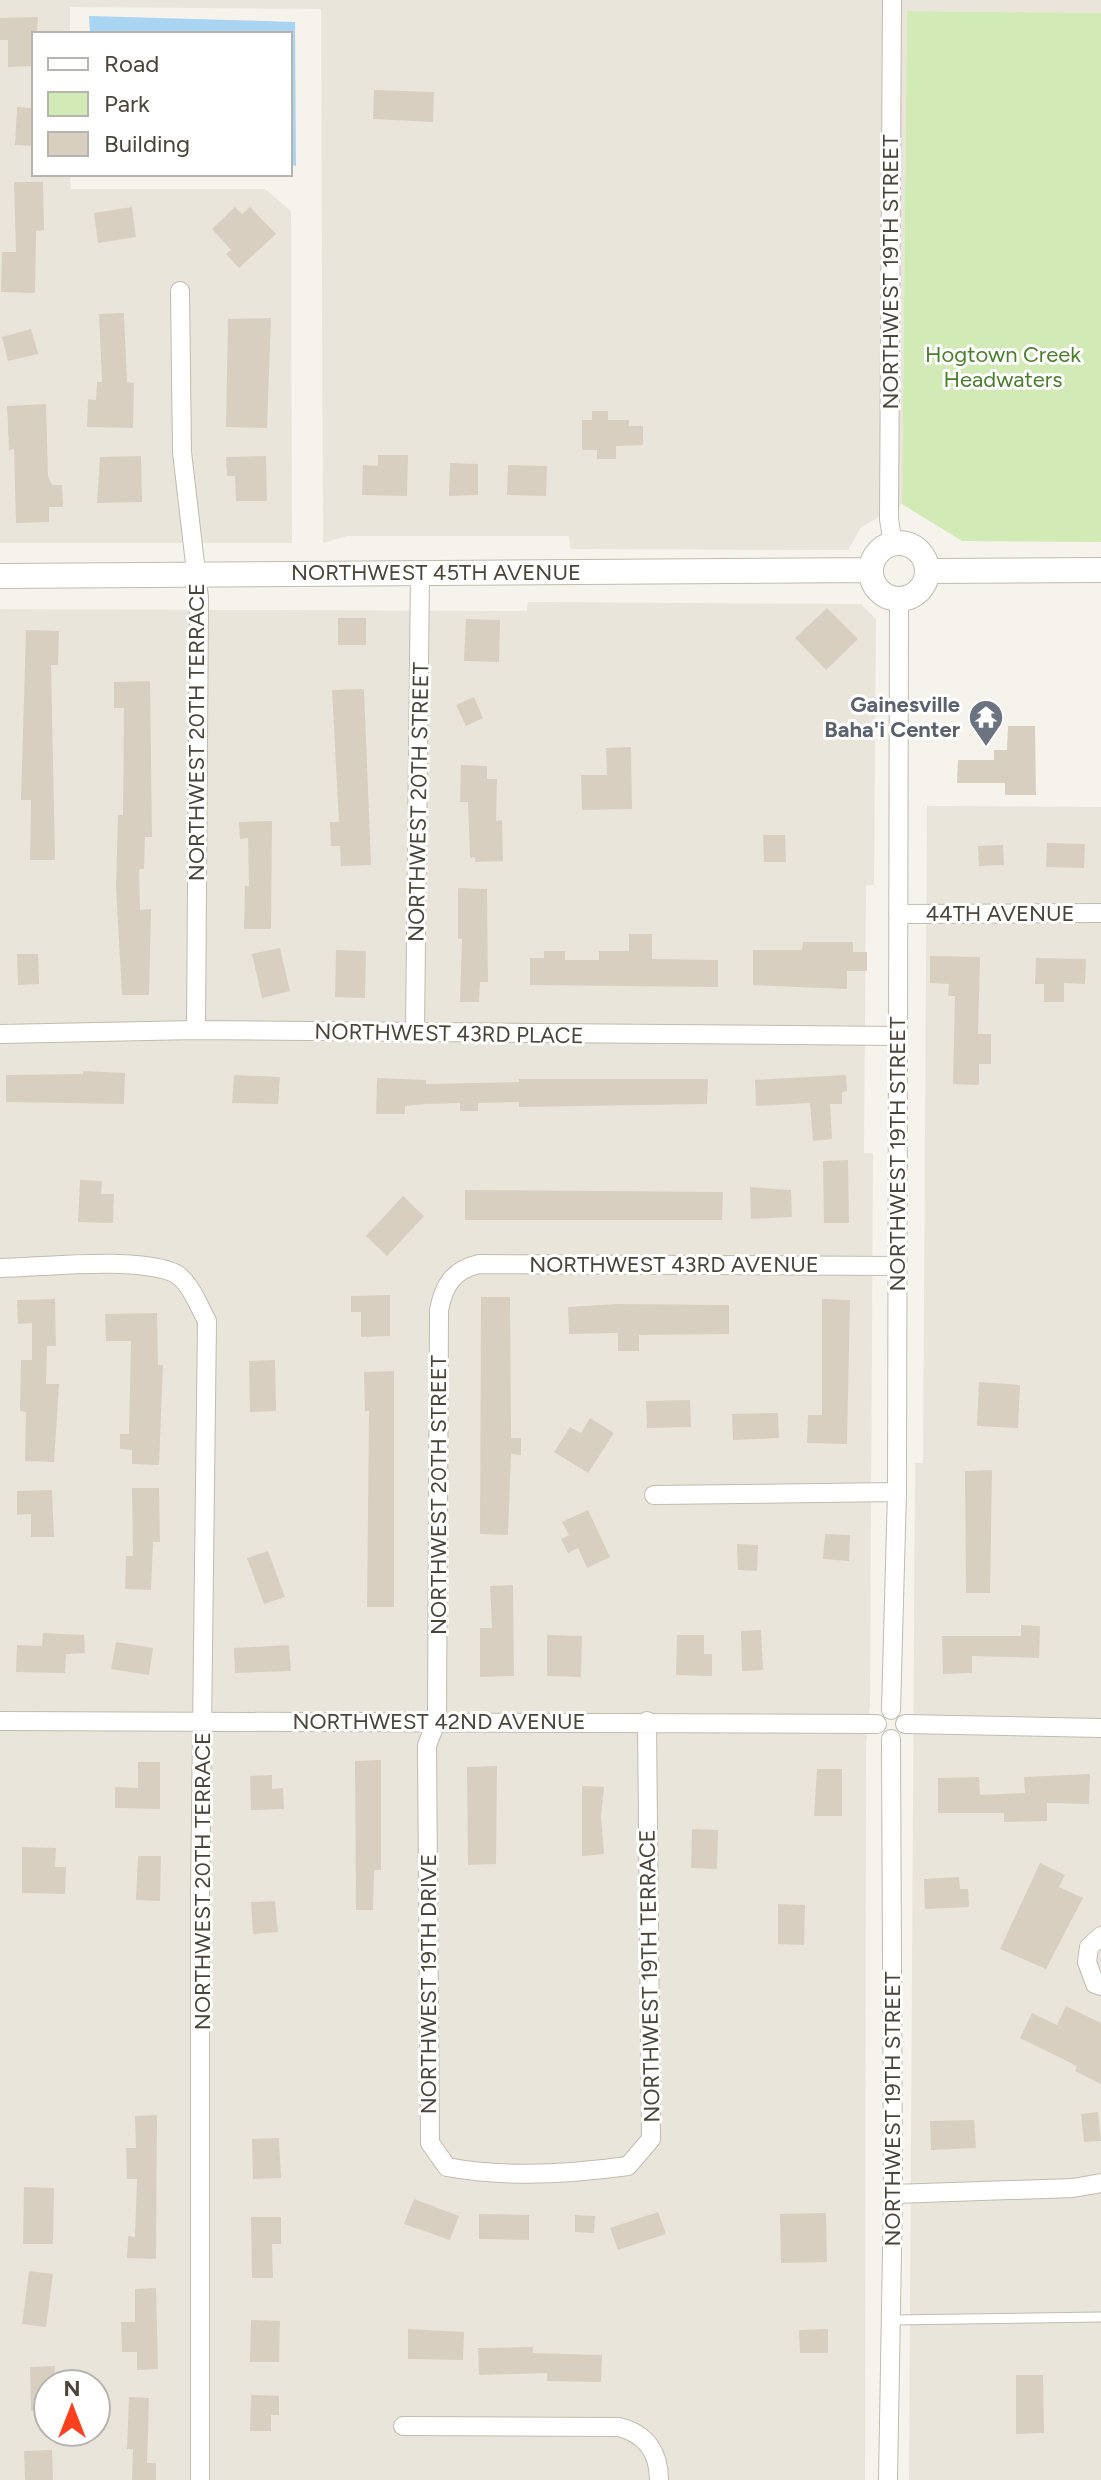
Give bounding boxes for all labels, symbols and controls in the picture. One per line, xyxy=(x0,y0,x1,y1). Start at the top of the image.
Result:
legend xyxy=(32,32,292,176)
text: Road xyxy=(104,49,159,78)
text: Park xyxy=(104,89,150,118)
text: Building xyxy=(104,129,190,158)
street label: NORTHWEST 19TH STREET xyxy=(877,135,904,409)
park label: Hogtown Creek Headwaters xyxy=(925,341,1081,393)
street label: NORTHWEST 45TH AVENUE xyxy=(291,559,581,586)
street label: NORTHWEST 20TH TERRACE xyxy=(183,583,210,881)
street label: NORTHWEST 20TH STREET xyxy=(403,662,434,942)
place label: Gainesville Baha'i Center xyxy=(824,691,961,743)
temple icon: Gainesville Baha'i Center xyxy=(967,698,1005,748)
street label: 44TH AVENUE xyxy=(925,900,1075,927)
street label: NORTHWEST 19TH STREET xyxy=(884,1017,911,1291)
street label: NORTHWEST 43RD PLACE xyxy=(314,1018,584,1049)
street label: NORTHWEST 43RD AVENUE xyxy=(529,1251,819,1278)
street label: NORTHWEST 20TH STREET xyxy=(425,1355,452,1635)
street label: NORTHWEST 42ND AVENUE xyxy=(292,1708,586,1735)
street label: NORTHWEST 20TH TERRACE xyxy=(189,1732,216,2030)
street label: NORTHWEST 19TH TERRACE xyxy=(633,1829,666,2123)
street label: NORTHWEST 19TH DRIVE xyxy=(415,1854,442,2114)
street label: NORTHWEST 19TH STREET xyxy=(879,1972,906,2246)
north arrow xyxy=(32,2368,112,2448)
text: N xyxy=(63,2375,81,2402)

